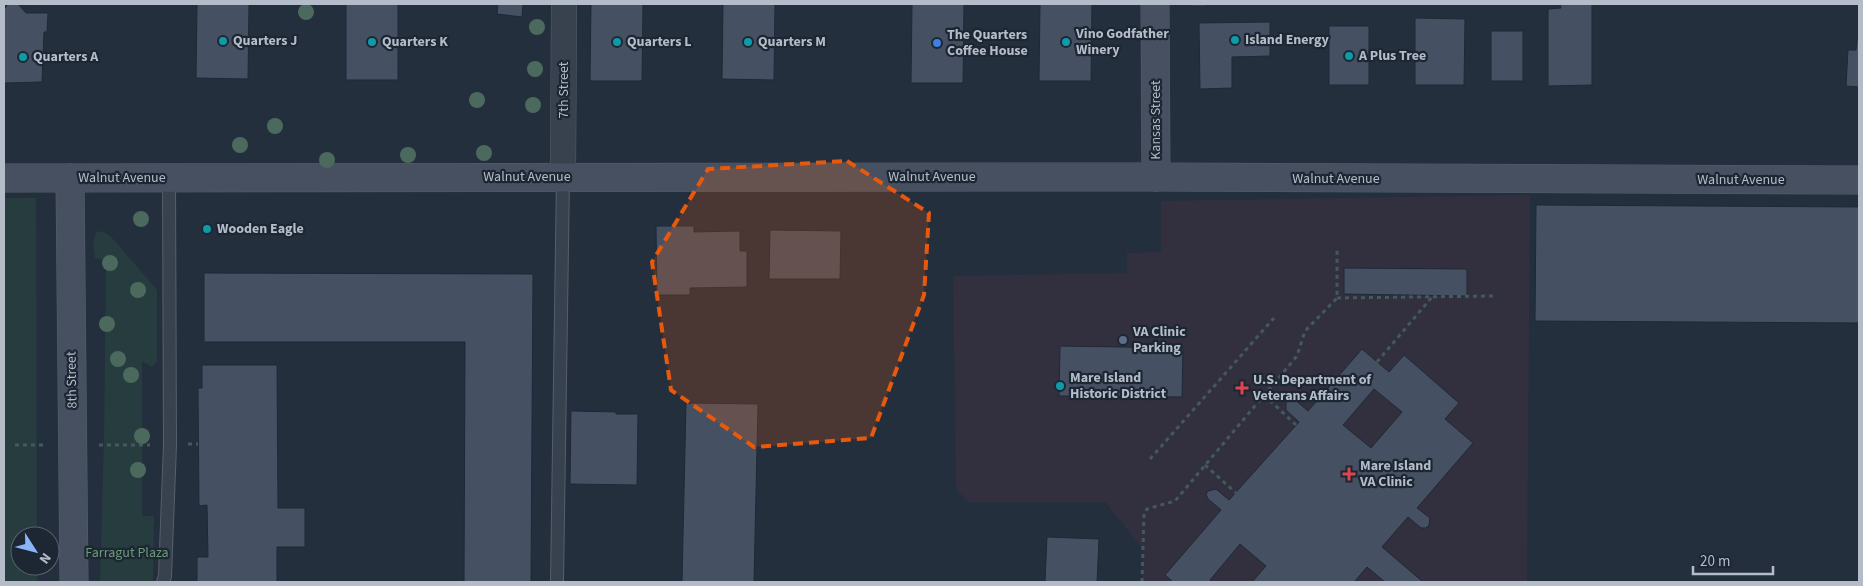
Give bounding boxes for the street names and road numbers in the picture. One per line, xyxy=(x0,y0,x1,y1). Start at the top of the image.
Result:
street label: 7th Street xyxy=(554,61,574,119)
street label: Kansas Street xyxy=(1146,80,1166,160)
street label: Walnut Avenue xyxy=(483,167,571,187)
street label: Walnut Avenue xyxy=(888,167,976,187)
street label: Walnut Avenue xyxy=(78,168,166,188)
street label: Walnut Avenue xyxy=(1292,169,1380,189)
street label: Walnut Avenue xyxy=(1697,170,1785,190)
street label: 8th Street xyxy=(61,351,82,409)

